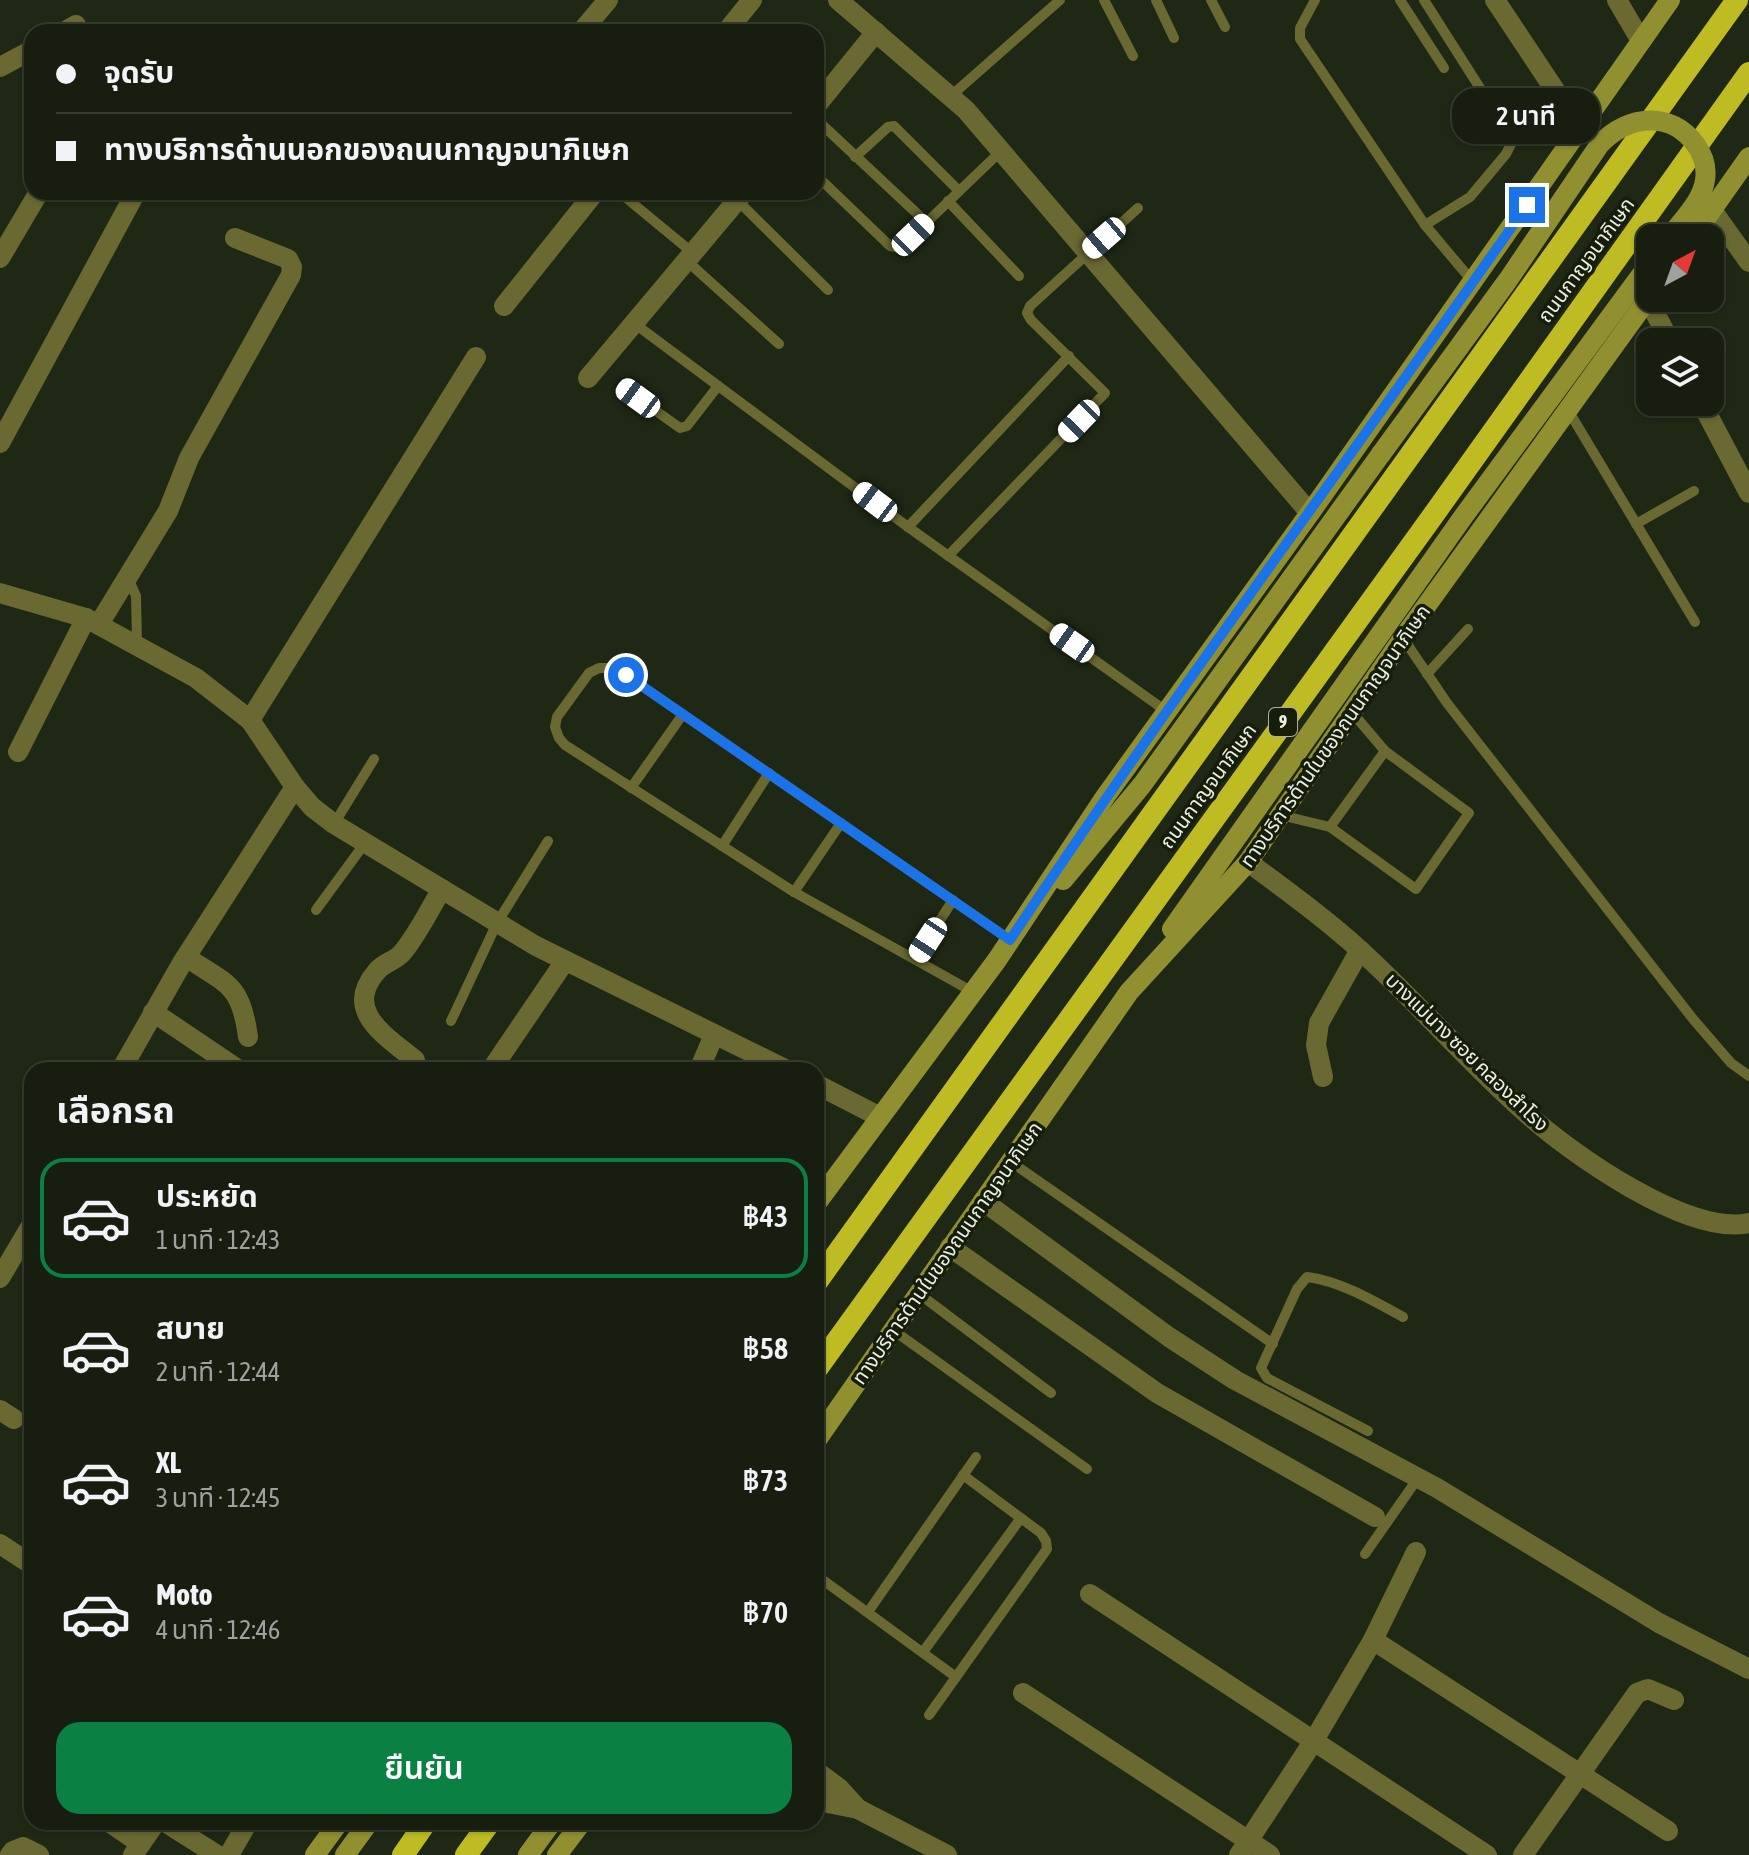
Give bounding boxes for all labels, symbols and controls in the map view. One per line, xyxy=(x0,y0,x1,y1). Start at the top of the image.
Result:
text: จุดรับ xyxy=(104,55,174,89)
callout: 2 นาที xyxy=(1453,89,1601,145)
text: 2 นาที xyxy=(1496,101,1556,131)
text: ทางบริการด้านนอกของถนนกาญจนาภิเษก xyxy=(104,132,630,166)
route end xyxy=(1509,187,1545,223)
street label: ถนนกาญจนาภิเษก xyxy=(1533,193,1639,327)
car xyxy=(887,210,939,260)
car xyxy=(1078,213,1130,263)
north arrow xyxy=(1636,224,1724,312)
map controls xyxy=(1636,224,1724,416)
button: layers xyxy=(1636,328,1724,416)
car xyxy=(612,374,664,422)
car xyxy=(1054,395,1104,447)
car xyxy=(849,478,901,526)
street label: ทางบริการด้านในของถนนกาญจนาภิเษก xyxy=(1235,600,1434,871)
car xyxy=(1045,619,1099,667)
route start xyxy=(608,657,644,693)
road number: 9 xyxy=(1269,708,1297,736)
street label: ถนนกาญจนาภิเษก xyxy=(1155,719,1261,853)
car xyxy=(905,913,951,967)
street label: บางแม่นาง ซอย คลองสำโรง xyxy=(1381,968,1554,1135)
text: เลือกรถ xyxy=(56,1089,175,1131)
street label: ทางบริการด้านในของถนนกาญจนาภิเษก xyxy=(847,1117,1046,1388)
text: ประหยัด xyxy=(156,1179,258,1213)
icon: car xyxy=(60,1182,132,1254)
text: ฿43 xyxy=(742,1199,788,1233)
text: 1 นาที · 12:43 xyxy=(156,1225,280,1255)
text: สบาย xyxy=(156,1311,225,1345)
icon: car xyxy=(60,1314,132,1386)
text: ฿58 xyxy=(742,1331,788,1365)
text: 2 นาที · 12:44 xyxy=(156,1357,280,1387)
text: XL xyxy=(156,1445,181,1479)
icon: car xyxy=(60,1446,132,1518)
text: ฿73 xyxy=(742,1463,788,1497)
text: 3 นาที · 12:45 xyxy=(156,1483,280,1513)
text: Moto xyxy=(156,1577,213,1611)
icon: car xyxy=(60,1578,132,1650)
text: ฿70 xyxy=(742,1595,788,1629)
text: 4 นาที · 12:46 xyxy=(156,1615,280,1645)
button: ยืนยัน xyxy=(56,1722,792,1814)

